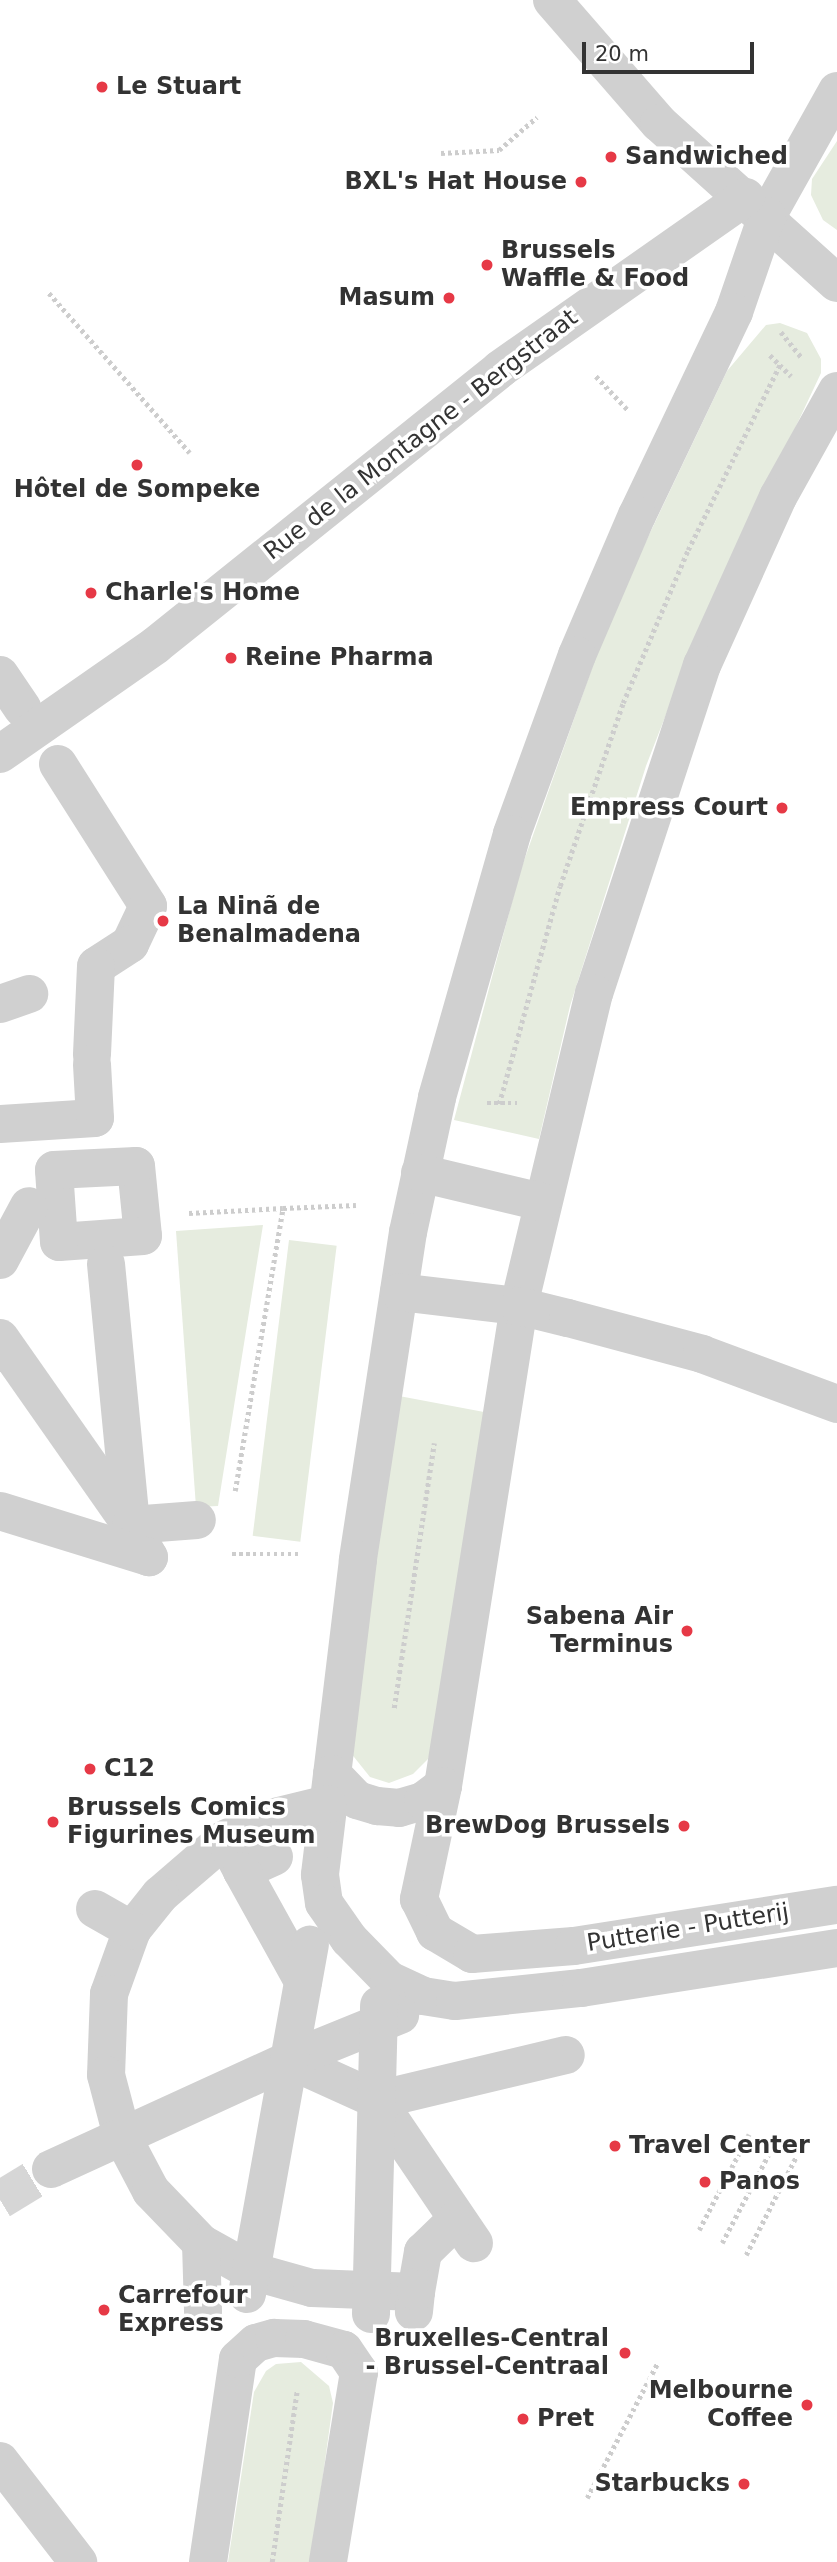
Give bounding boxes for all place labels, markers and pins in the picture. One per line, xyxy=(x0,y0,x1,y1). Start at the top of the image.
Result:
place label: Le Stuart xyxy=(116,73,241,101)
marker: Le Stuart xyxy=(94,79,110,95)
place label: Sandwiched xyxy=(625,143,788,171)
marker: Sandwiched xyxy=(603,149,619,165)
place label: BXL's Hat House xyxy=(345,168,567,196)
marker: BXL's Hat House xyxy=(573,174,589,190)
place label: Brussels Waffle & Food xyxy=(501,237,689,293)
marker: Brussels Waffle & Food xyxy=(479,257,495,273)
place label: Masum xyxy=(339,284,435,312)
marker: Masum xyxy=(441,290,457,306)
marker: Hôtel de Sompeke xyxy=(129,457,145,473)
place label: Hôtel de Sompeke xyxy=(14,476,260,504)
place label: Charle's Home xyxy=(105,579,300,607)
marker: Charle's Home xyxy=(83,585,99,601)
place label: Reine Pharma xyxy=(245,644,434,672)
marker: Reine Pharma xyxy=(223,650,239,666)
place label: Empress Court xyxy=(570,794,768,822)
marker: Empress Court xyxy=(774,800,790,816)
place label: La Ninã de Benalmadena xyxy=(177,893,361,949)
marker: La Ninã de Benalmadena xyxy=(155,913,171,929)
place label: Sabena Air Terminus xyxy=(526,1603,673,1659)
marker: Sabena Air Terminus xyxy=(679,1623,695,1639)
place label: C12 xyxy=(104,1755,155,1783)
marker: C12 xyxy=(82,1761,98,1777)
place label: Brussels Comics Figurines Museum xyxy=(67,1794,316,1850)
place label: BrewDog Brussels xyxy=(425,1812,670,1840)
marker: Brussels Comics Figurines Museum xyxy=(45,1814,61,1830)
marker: BrewDog Brussels xyxy=(676,1818,692,1834)
place label: Travel Center xyxy=(629,2132,810,2160)
marker: Travel Center xyxy=(607,2138,623,2154)
place label: Panos xyxy=(719,2168,800,2196)
marker: Panos xyxy=(697,2174,713,2190)
place label: Carrefour Express xyxy=(118,2282,248,2338)
marker: Carrefour Express xyxy=(96,2302,112,2318)
place label: Bruxelles-Central - Brussel-Centraal xyxy=(366,2325,609,2381)
marker: Bruxelles-Central - Brussel-Centraal xyxy=(615,2343,635,2363)
place label: Melbourne Coffee xyxy=(649,2377,793,2433)
marker: Melbourne Coffee xyxy=(799,2397,815,2413)
place label: Pret xyxy=(537,2405,594,2433)
marker: Pret xyxy=(515,2411,531,2427)
place label: Starbucks xyxy=(594,2470,730,2498)
marker: Starbucks xyxy=(736,2476,752,2492)

